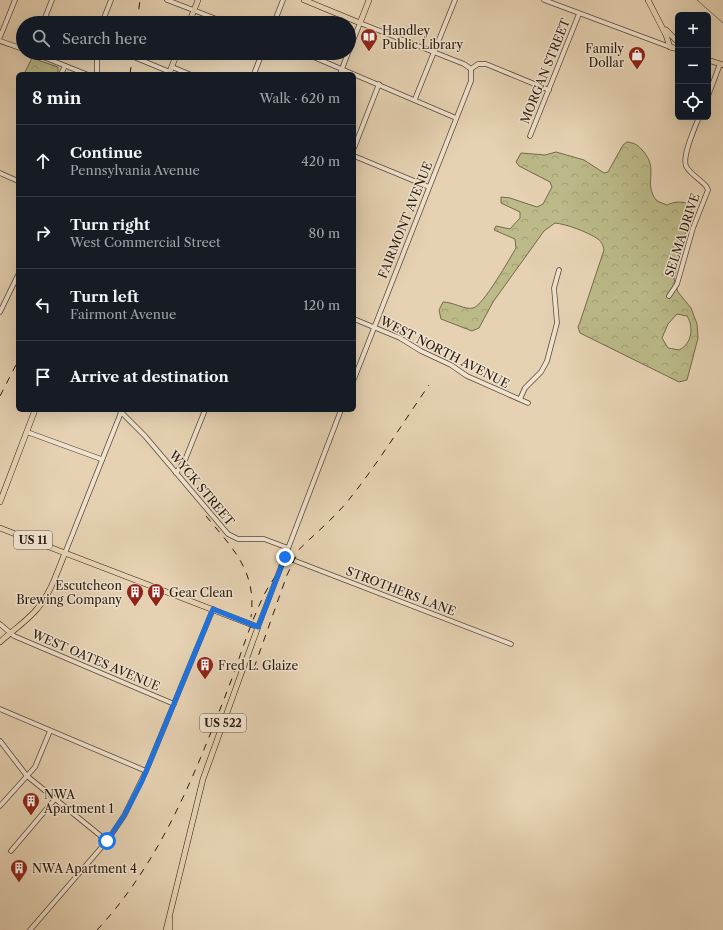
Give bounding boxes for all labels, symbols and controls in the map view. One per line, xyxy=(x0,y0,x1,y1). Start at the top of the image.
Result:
map controls xyxy=(675,12,711,120)
button: + xyxy=(675,12,711,48)
search box xyxy=(16,16,356,60)
street label: MORGAN STREET xyxy=(517,16,573,126)
place label: Handley Public Library xyxy=(382,23,463,52)
icon: search xyxy=(30,27,52,49)
library icon: Handley Public Library xyxy=(359,27,379,52)
text: Search here xyxy=(62,29,147,48)
place label: Family Dollar xyxy=(585,41,624,70)
shop icon: Family Dollar xyxy=(627,45,647,70)
button: − xyxy=(675,48,711,84)
button: locate xyxy=(675,84,711,120)
text: 8 min xyxy=(32,88,81,108)
text: Walk · 620 m xyxy=(259,90,340,106)
text: Continue xyxy=(70,143,142,162)
icon: ahead xyxy=(32,150,54,172)
text: 420 m xyxy=(301,153,340,169)
street label: FAIRMONT AVENUE xyxy=(375,159,435,281)
text: Pennsylvania Avenue xyxy=(70,162,200,178)
street label: SELMA DRIVE xyxy=(661,191,703,279)
text: Turn right xyxy=(70,215,150,234)
icon: right xyxy=(32,222,54,244)
text: 80 m xyxy=(308,225,340,241)
text: West Commercial Street xyxy=(70,234,221,250)
text: Turn left xyxy=(70,287,139,306)
icon: left xyxy=(32,294,54,316)
text: 120 m xyxy=(303,297,340,313)
text: Fairmont Avenue xyxy=(70,306,176,322)
street label: WEST NORTH AVENUE xyxy=(377,312,512,391)
icon: arrive xyxy=(32,366,54,388)
text: Arrive at destination xyxy=(70,367,229,386)
street label: WYCK STREET xyxy=(166,447,238,528)
road number: US 11 xyxy=(14,531,52,549)
route end xyxy=(276,548,294,566)
street label: STROTHERS LANE xyxy=(344,563,458,619)
place label: Escutcheon Brewing Company xyxy=(16,578,122,607)
building icon: Escutcheon Brewing Company xyxy=(125,582,145,607)
building icon: Gear Clean xyxy=(146,582,166,607)
place label: Gear Clean xyxy=(169,585,234,600)
street label: WEST OATES AVENUE xyxy=(29,626,162,694)
building icon: Fred L. Glaize xyxy=(195,655,215,680)
place label: Fred L. Glaize xyxy=(218,658,298,673)
road number: US 522 xyxy=(200,714,246,732)
place label: NWA Apartment 1 xyxy=(43,787,114,816)
building icon: NWA Apartment 1 xyxy=(21,791,41,816)
route start xyxy=(98,832,116,850)
building icon: NWA Apartment 4 xyxy=(9,858,29,883)
place label: NWA Apartment 4 xyxy=(32,861,137,876)

